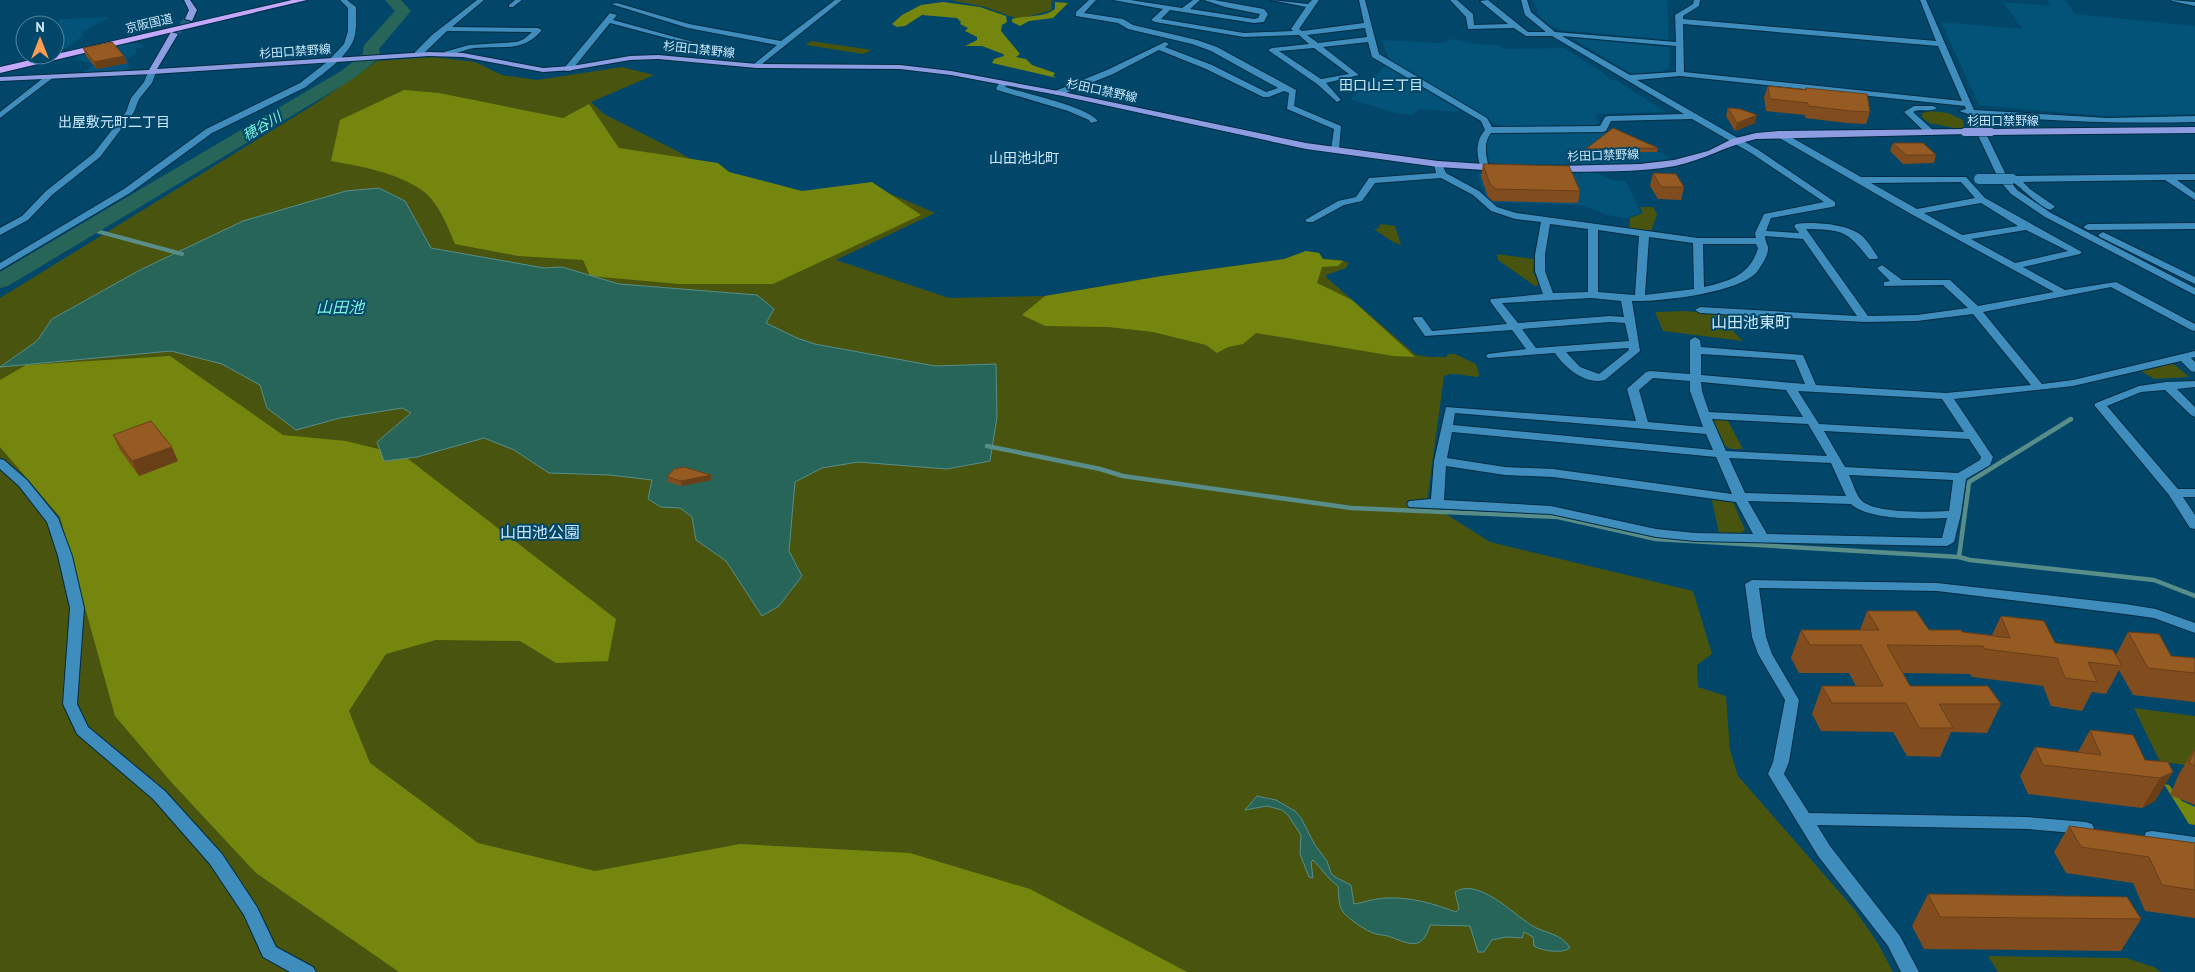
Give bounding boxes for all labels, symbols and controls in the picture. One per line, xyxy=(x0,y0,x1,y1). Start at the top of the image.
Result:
street label: 京阪国道 xyxy=(124,10,174,36)
north arrow xyxy=(15,15,65,65)
text: N xyxy=(35,18,45,36)
street label: 杉田口禁野線 xyxy=(662,38,736,60)
street label: 杉田口禁野線 xyxy=(259,41,331,61)
street label: 杉田口禁野線 xyxy=(1065,75,1139,105)
district label: 田口山三丁目 xyxy=(1339,76,1423,94)
water label: 穂谷川 xyxy=(239,106,286,145)
district label: 出屋敷元町二丁目 xyxy=(58,113,170,131)
street label: 杉田口禁野線 xyxy=(1967,113,2039,128)
street label: 杉田口禁野線 xyxy=(1567,146,1639,164)
district label: 山田池北町 xyxy=(989,149,1059,167)
water label: 山田池 xyxy=(316,297,366,317)
district label: 山田池東町 xyxy=(1711,312,1791,332)
district label: 山田池公園 xyxy=(500,522,580,542)

